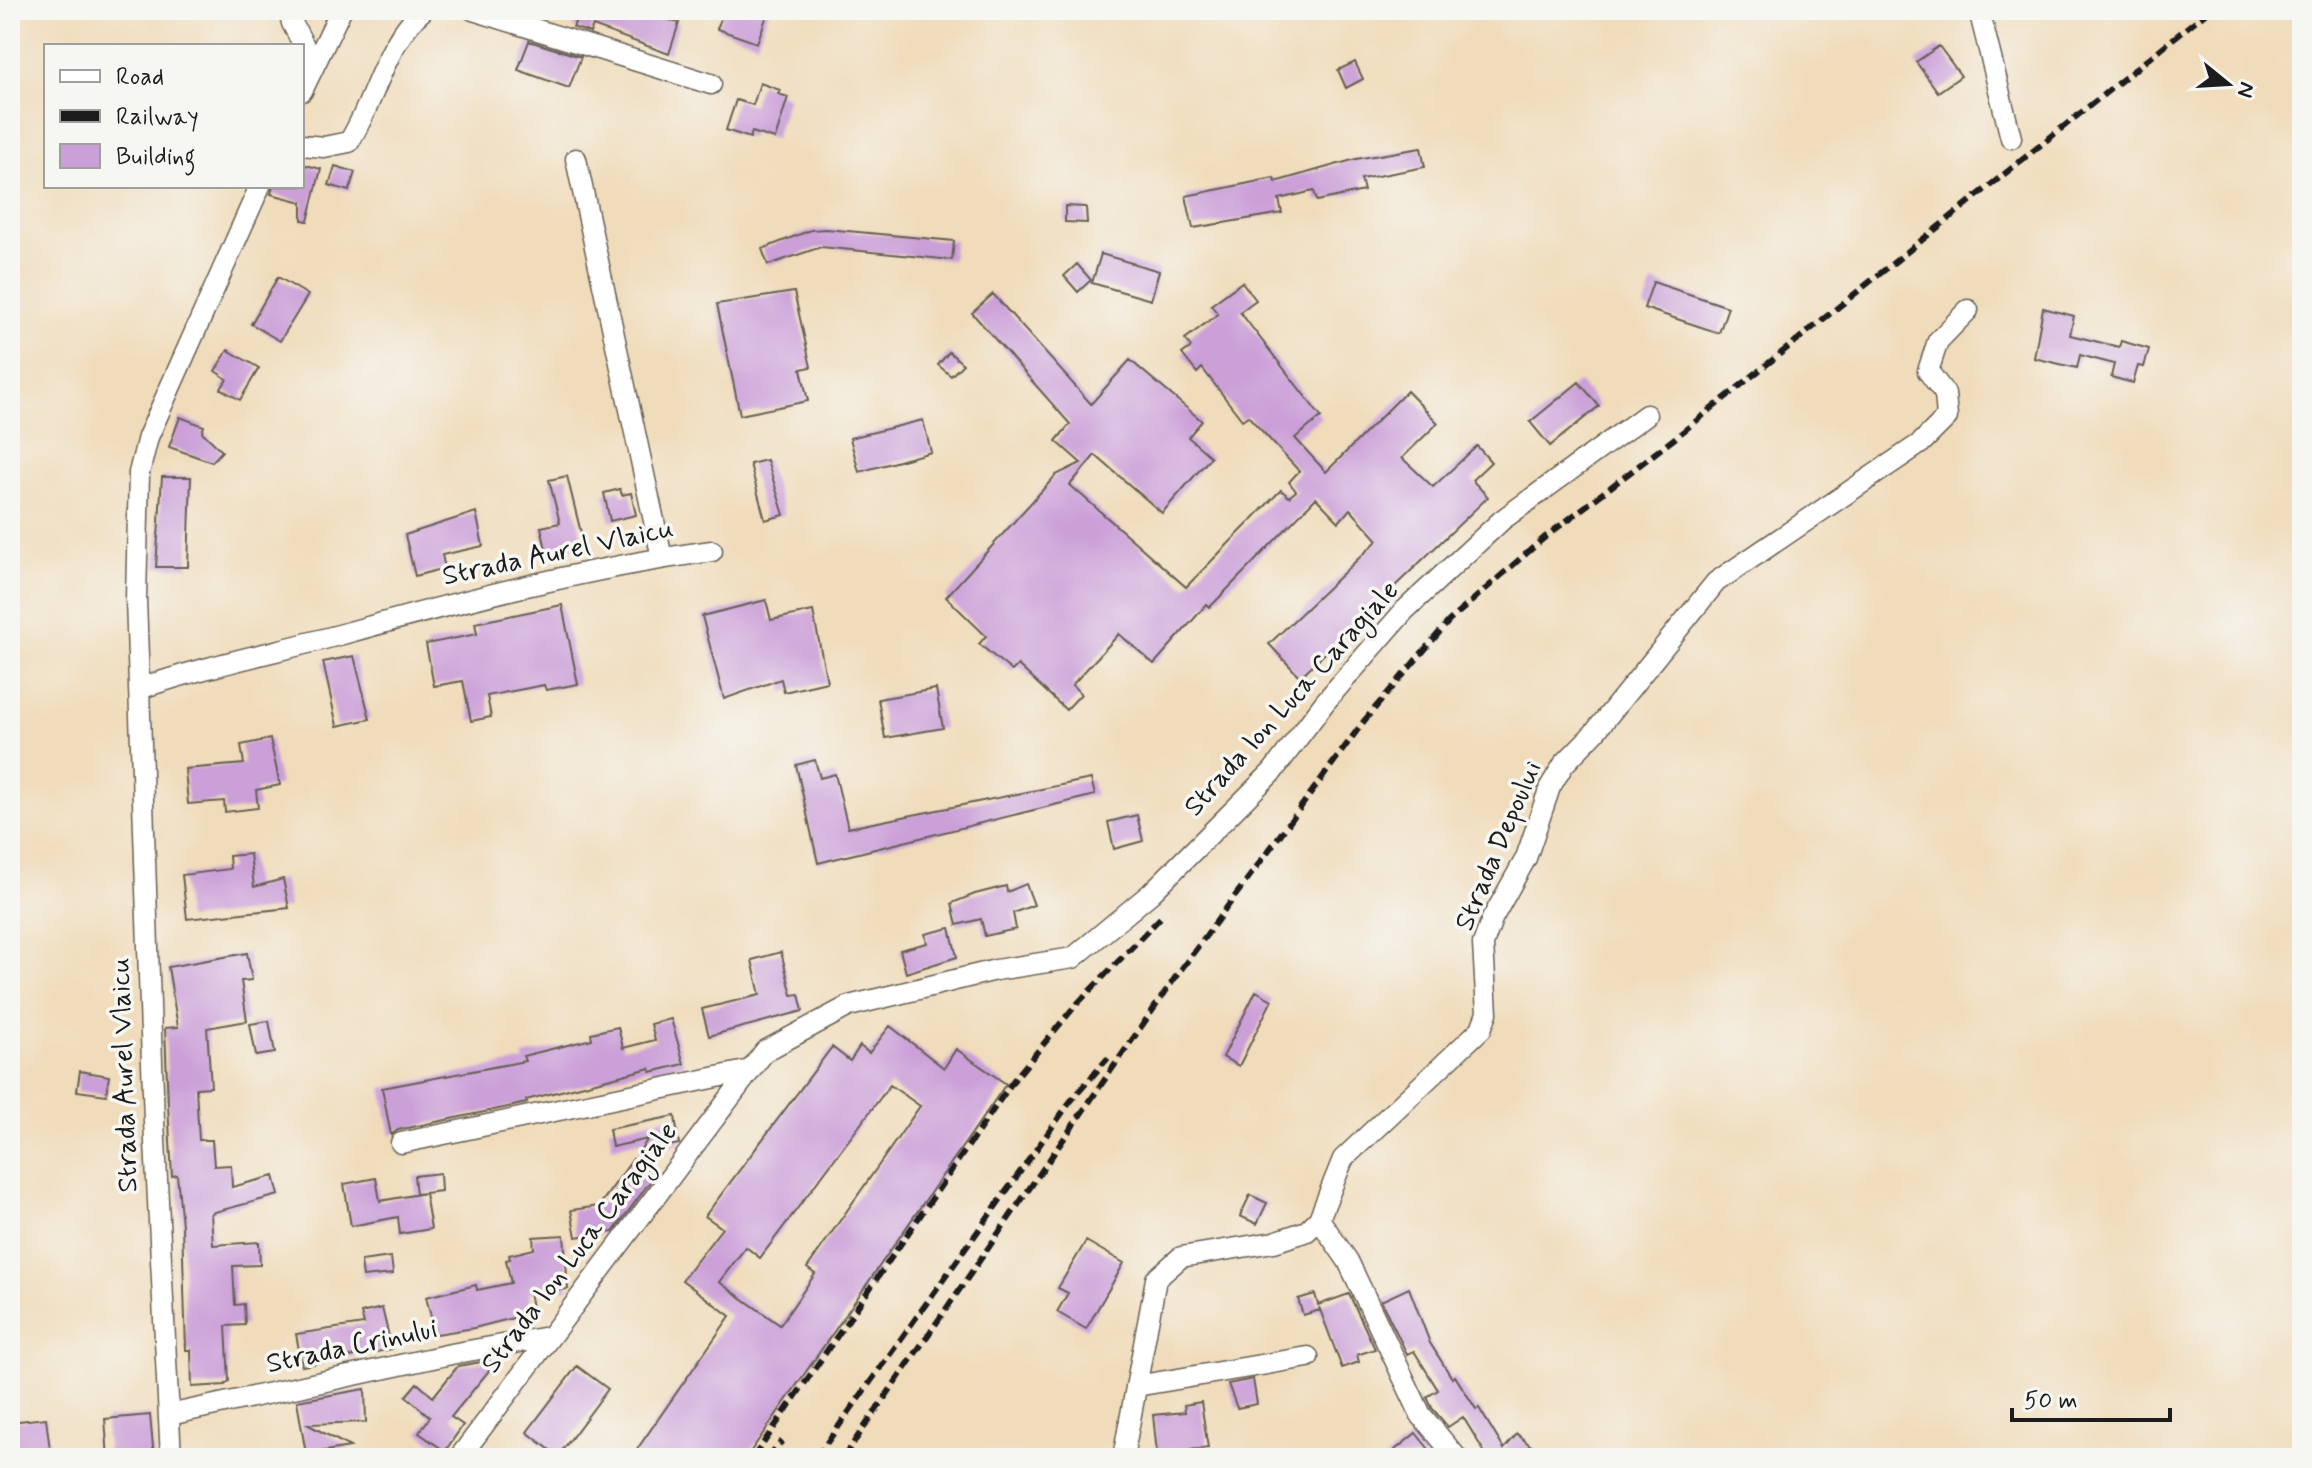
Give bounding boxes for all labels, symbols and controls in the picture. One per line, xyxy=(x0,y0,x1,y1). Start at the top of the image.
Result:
legend xyxy=(44,44,304,188)
north arrow xyxy=(2188,44,2268,124)
text: Road xyxy=(116,62,164,93)
text: N xyxy=(2230,78,2261,101)
text: Railway xyxy=(116,102,199,133)
text: Building xyxy=(116,142,196,176)
street label: Strada Aurel Vlaicu xyxy=(439,510,677,596)
street label: Strada Ion Luca Caragiale xyxy=(1176,573,1409,826)
street label: Strada Depoului xyxy=(1447,755,1551,937)
street label: Strada Aurel Vlaicu xyxy=(102,957,148,1193)
street label: Strada Ion Luca Caragiale xyxy=(473,1115,688,1382)
street label: Strada Crinului xyxy=(263,1311,441,1383)
scale bar xyxy=(2012,1372,2170,1422)
text: 50 m xyxy=(2024,1386,2078,1417)

